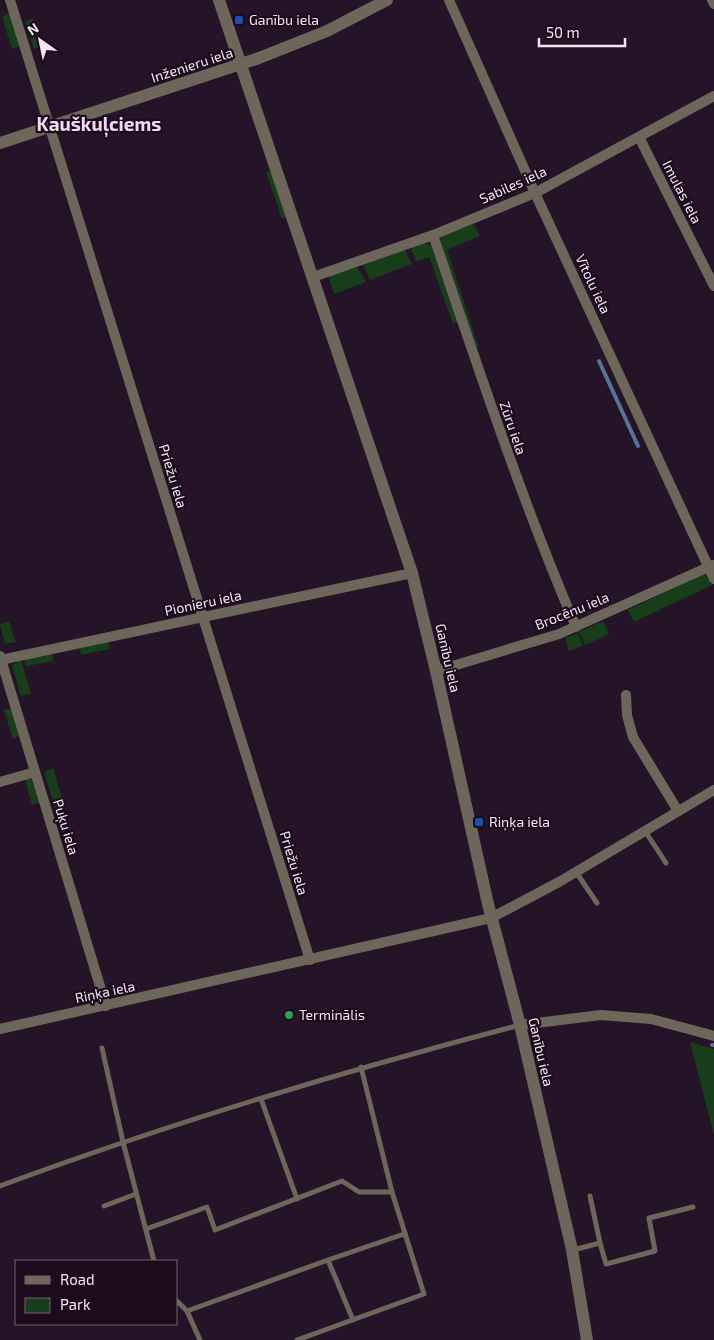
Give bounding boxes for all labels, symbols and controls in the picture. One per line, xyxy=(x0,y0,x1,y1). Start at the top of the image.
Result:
place label: Ganību iela xyxy=(249,11,319,28)
marker: Ganību iela xyxy=(233,14,245,26)
north arrow xyxy=(15,15,65,65)
scale bar xyxy=(539,15,625,47)
text: N xyxy=(24,19,42,39)
text: 50 m xyxy=(546,23,580,41)
street label: Inženieru iela xyxy=(149,43,235,86)
district label: Kauškuļciems xyxy=(37,112,161,138)
street label: Imulas iela xyxy=(659,157,706,226)
street label: Sabiles iela xyxy=(477,162,549,207)
street label: Vītolu iela xyxy=(572,251,615,316)
street label: Zūru iela xyxy=(496,399,531,457)
street label: Priežu iela xyxy=(156,442,191,510)
street label: Pionieru iela xyxy=(163,586,243,619)
street label: Brocēnu iela xyxy=(532,588,611,633)
street label: Ganību iela xyxy=(432,622,465,694)
street label: Puķu iela xyxy=(49,797,83,857)
place label: Riņķa iela xyxy=(489,813,550,831)
marker: Riņķa iela xyxy=(473,816,485,828)
street label: Priežu iela xyxy=(277,829,312,897)
street label: Riņķa iela xyxy=(73,977,137,1007)
place label: Terminālis xyxy=(299,1006,365,1023)
marker: Terminālis xyxy=(283,1009,295,1021)
street label: Ganību iela xyxy=(525,1016,558,1088)
legend xyxy=(15,1260,178,1325)
text: Road xyxy=(60,1270,95,1288)
text: Park xyxy=(60,1295,91,1313)

